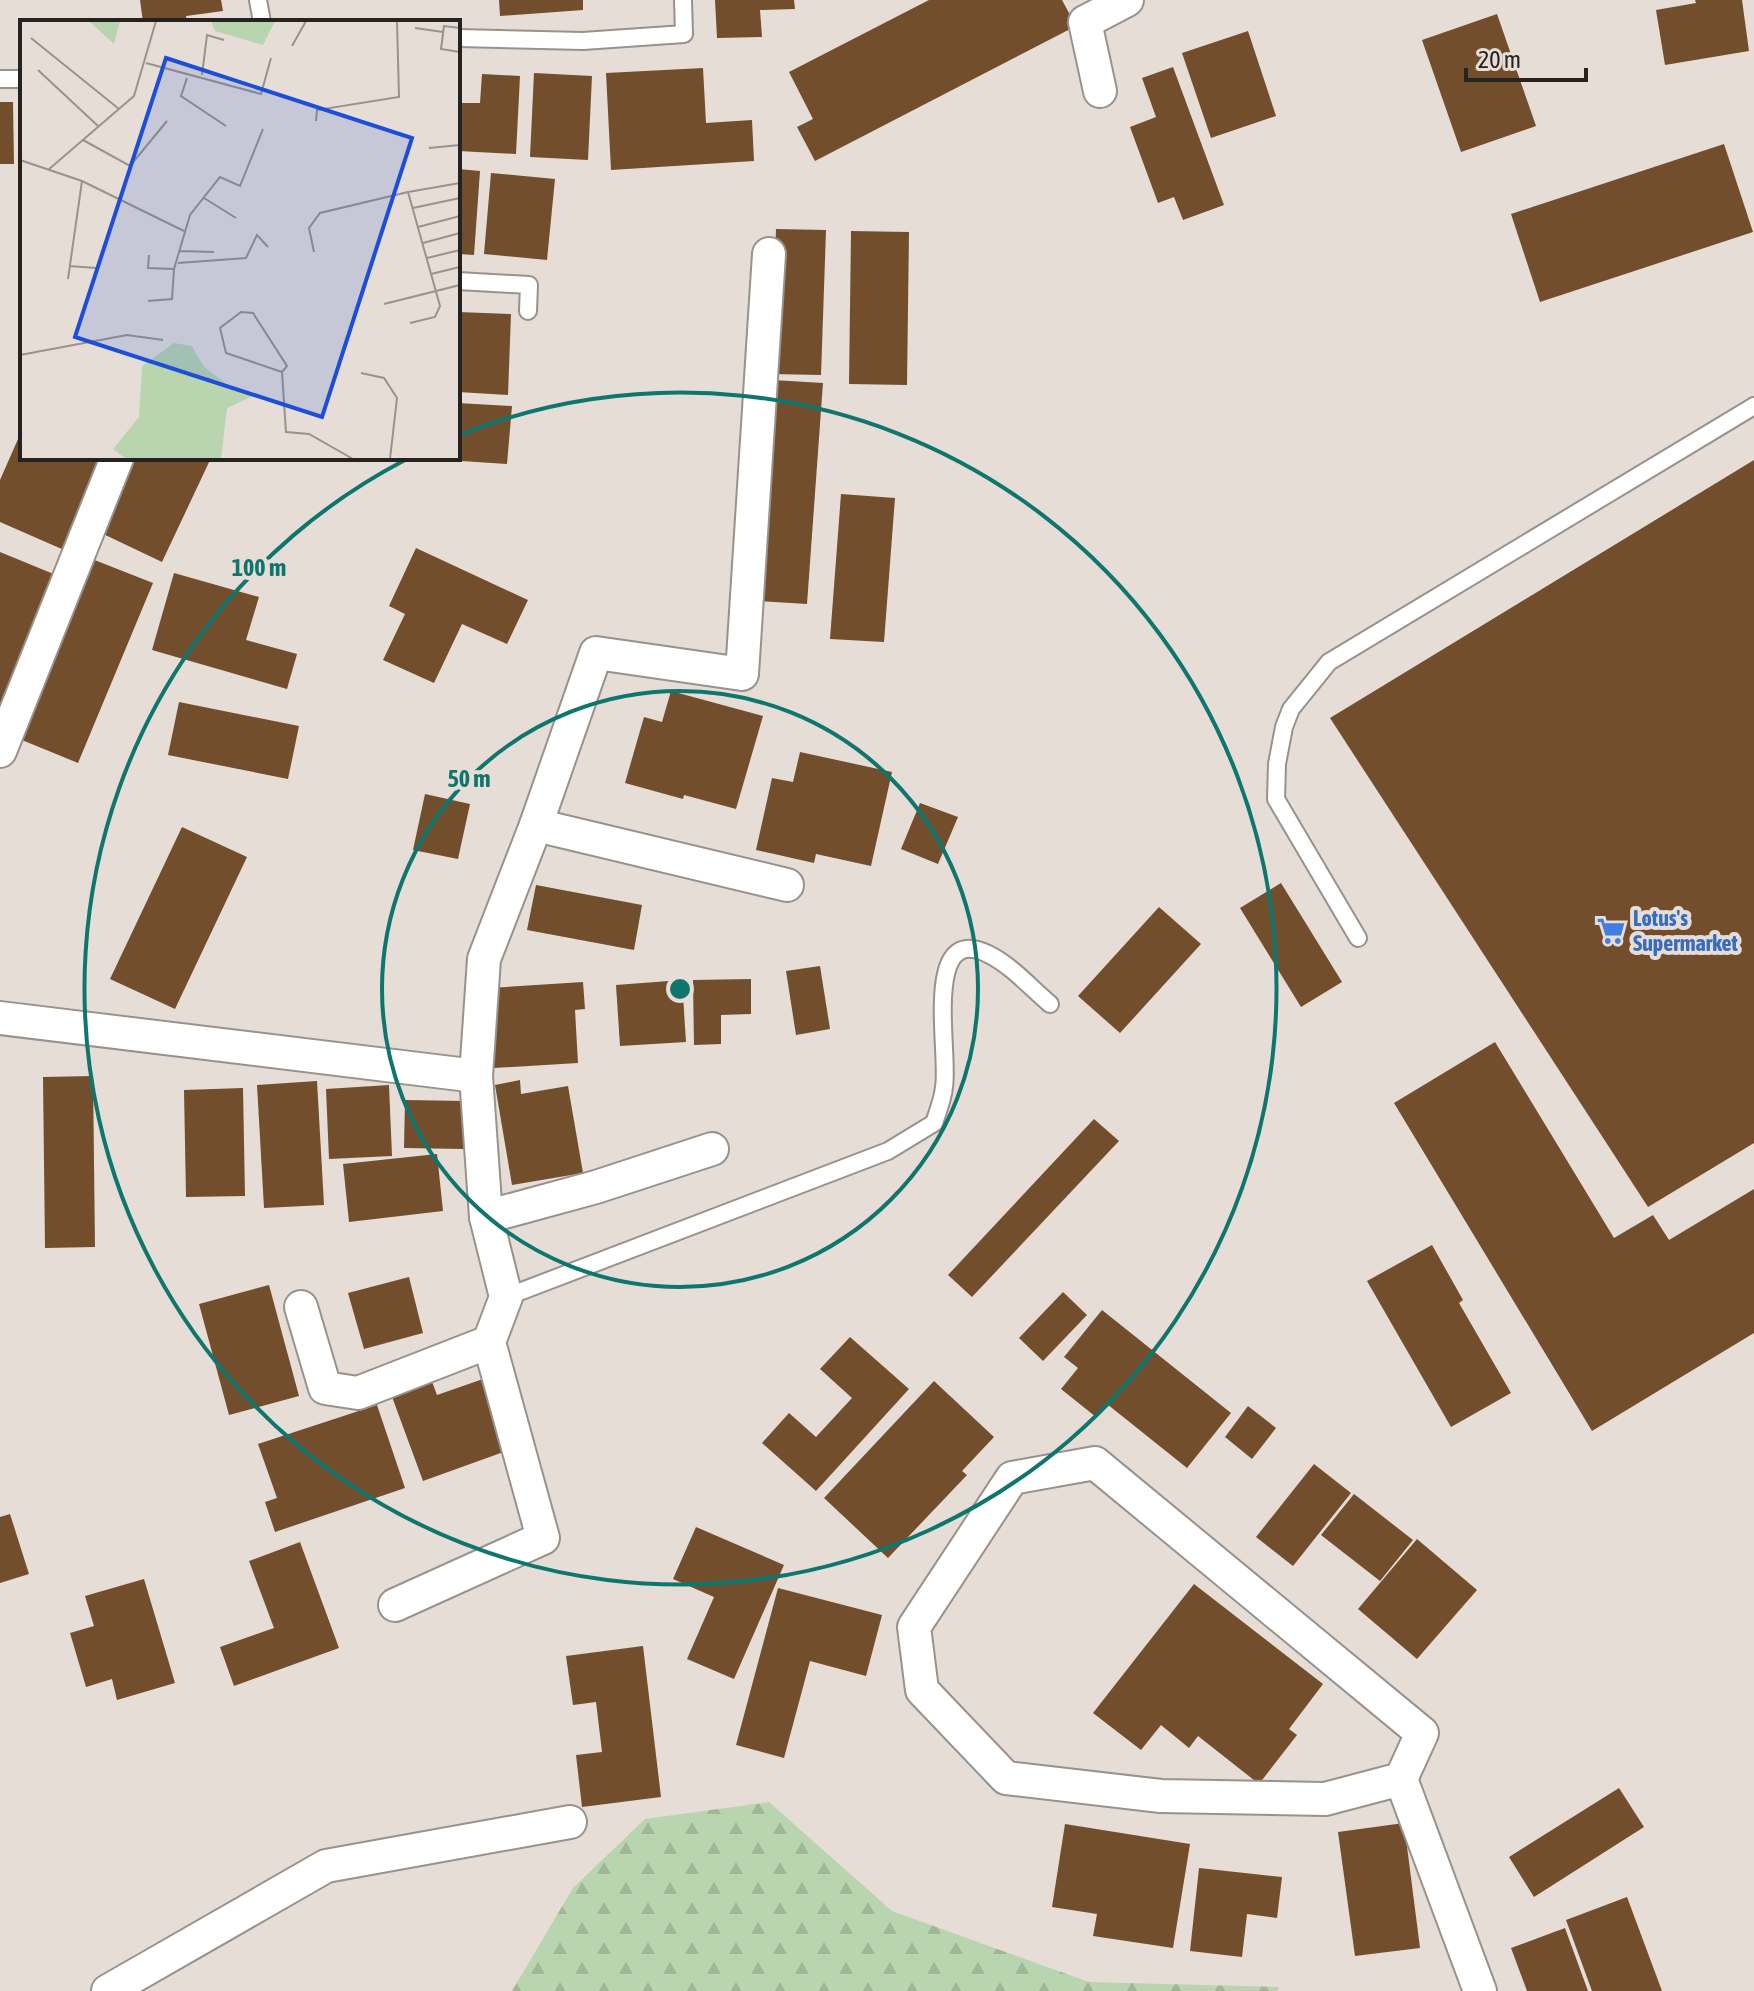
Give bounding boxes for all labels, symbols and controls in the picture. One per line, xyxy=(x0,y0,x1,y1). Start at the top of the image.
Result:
inset map xyxy=(20,20,460,460)
scale bar xyxy=(1466,32,1586,82)
text: 20 m xyxy=(1478,46,1521,73)
text: 100 m xyxy=(232,554,286,581)
text: 50 m xyxy=(447,765,491,792)
place label: Lotus's Supermarket xyxy=(1633,905,1739,956)
supermarket icon: Lotus's Supermarket xyxy=(1596,916,1626,946)
centre of rings xyxy=(666,975,694,1003)

